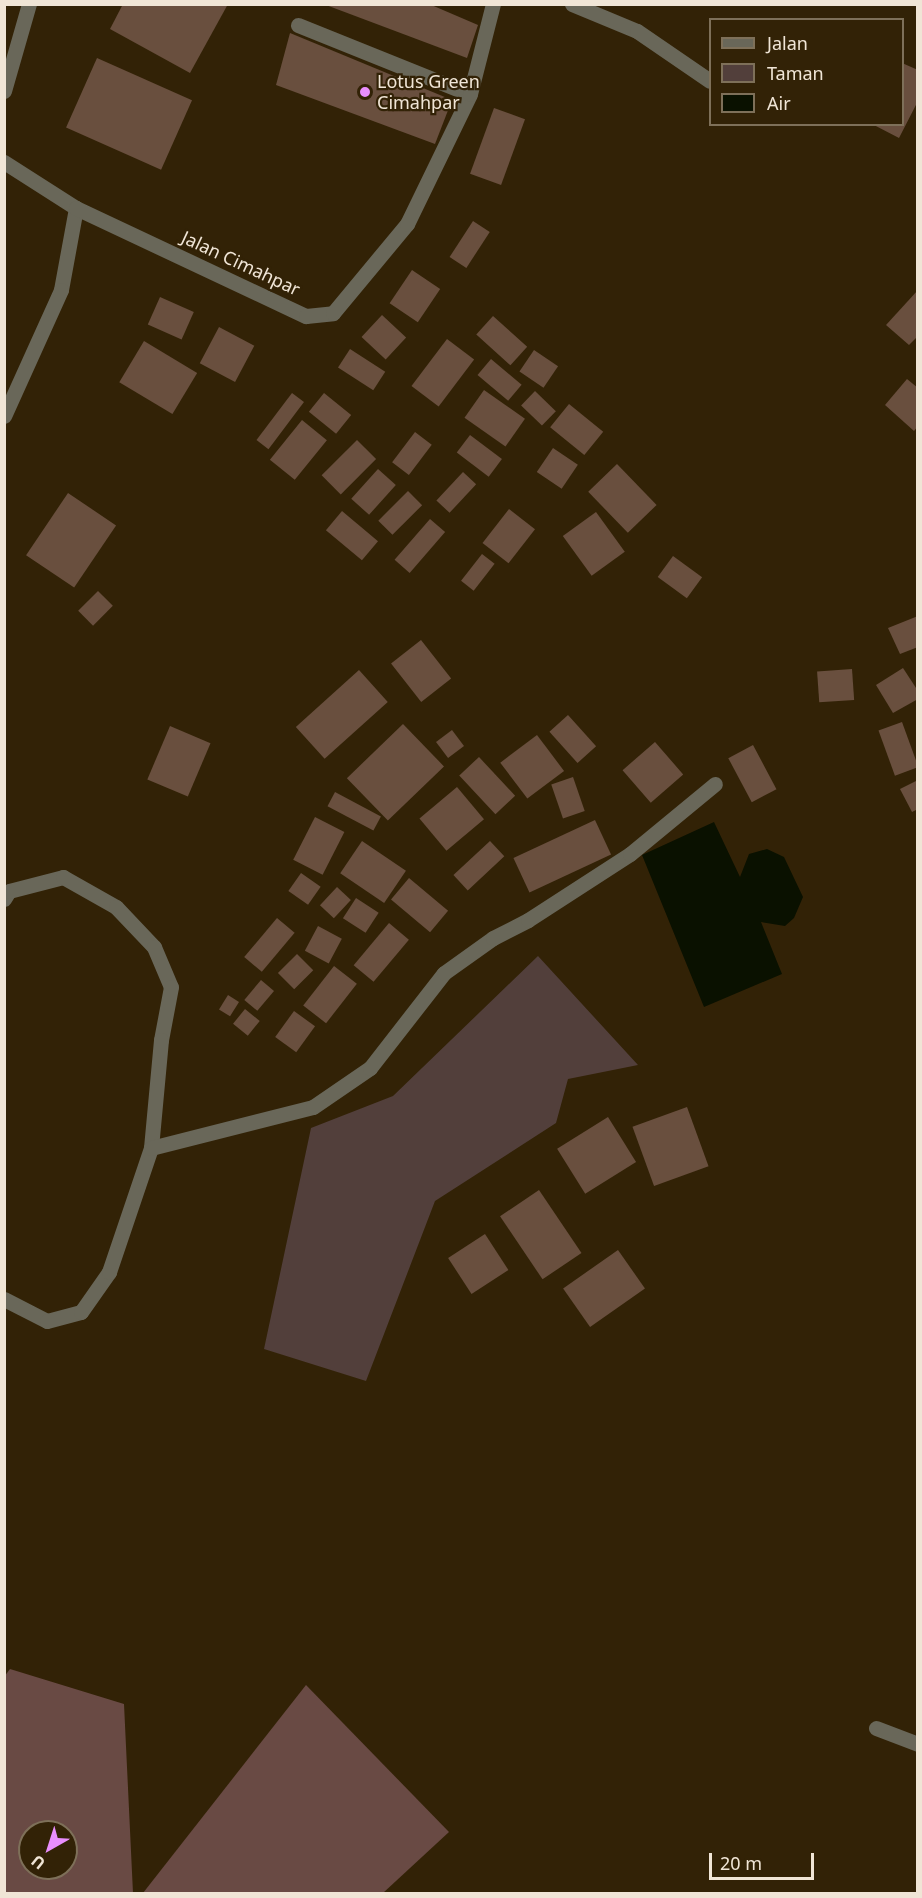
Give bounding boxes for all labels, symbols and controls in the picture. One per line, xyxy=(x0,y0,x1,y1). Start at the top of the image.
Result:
legend xyxy=(709,18,904,126)
text: Jalan xyxy=(767,31,808,55)
text: Taman xyxy=(767,61,824,85)
place label: Lotus Green Cimahpar xyxy=(377,71,480,113)
marker: Lotus Green Cimahpar xyxy=(358,85,372,99)
text: Air xyxy=(767,91,791,115)
street label: Jalan Cimahpar xyxy=(178,226,304,300)
north arrow xyxy=(18,1820,78,1880)
scale bar xyxy=(712,1841,817,1879)
text: U xyxy=(26,1850,50,1875)
text: 20 m xyxy=(720,1851,762,1875)

